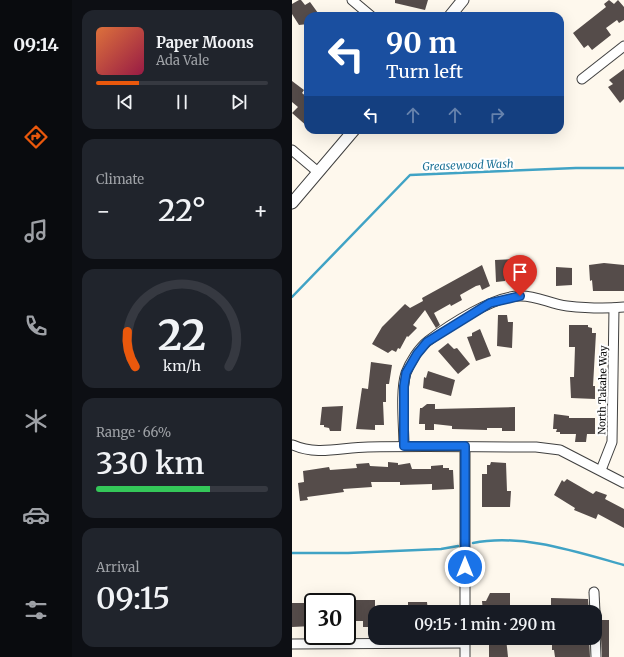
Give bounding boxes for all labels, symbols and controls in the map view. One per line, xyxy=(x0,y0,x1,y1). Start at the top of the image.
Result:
text: 90 m xyxy=(386,25,457,61)
icon: left xyxy=(320,28,372,80)
text: 09:14 xyxy=(13,33,59,56)
text: Paper Moons xyxy=(156,33,254,52)
text: Ada Vale xyxy=(156,52,209,69)
text: Turn left xyxy=(386,60,463,83)
icon: previous xyxy=(114,91,136,113)
icon: pause xyxy=(171,91,193,113)
icon: next xyxy=(228,91,250,113)
icon: left xyxy=(360,104,382,126)
icon: ahead xyxy=(402,104,424,126)
icon: ahead xyxy=(444,104,466,126)
icon: right xyxy=(486,104,508,126)
icon: directions xyxy=(22,123,50,151)
water label: Greasewood Wash xyxy=(422,156,514,174)
text: Climate xyxy=(96,171,144,188)
text: 22° xyxy=(158,191,206,229)
text: − xyxy=(96,197,111,225)
text: + xyxy=(253,197,268,225)
icon: music xyxy=(22,217,50,245)
pin xyxy=(503,255,537,296)
icon: arrive xyxy=(509,261,531,283)
text: 22 xyxy=(158,308,206,360)
icon: phone xyxy=(22,312,50,340)
street label: North Takahe Way xyxy=(595,345,610,435)
text: km/h xyxy=(163,356,201,374)
icon: climate xyxy=(22,407,50,435)
text: Range · 66% xyxy=(96,424,171,441)
text: 330 km xyxy=(96,444,205,482)
icon: car xyxy=(22,501,50,529)
position arrow xyxy=(444,546,486,588)
text: Arrival xyxy=(96,559,139,576)
text: 09:15 xyxy=(96,579,170,617)
speed limit sign: 30 xyxy=(304,593,356,645)
icon: filters xyxy=(22,596,50,624)
text: 09:15 · 1 min · 290 m xyxy=(414,615,556,634)

